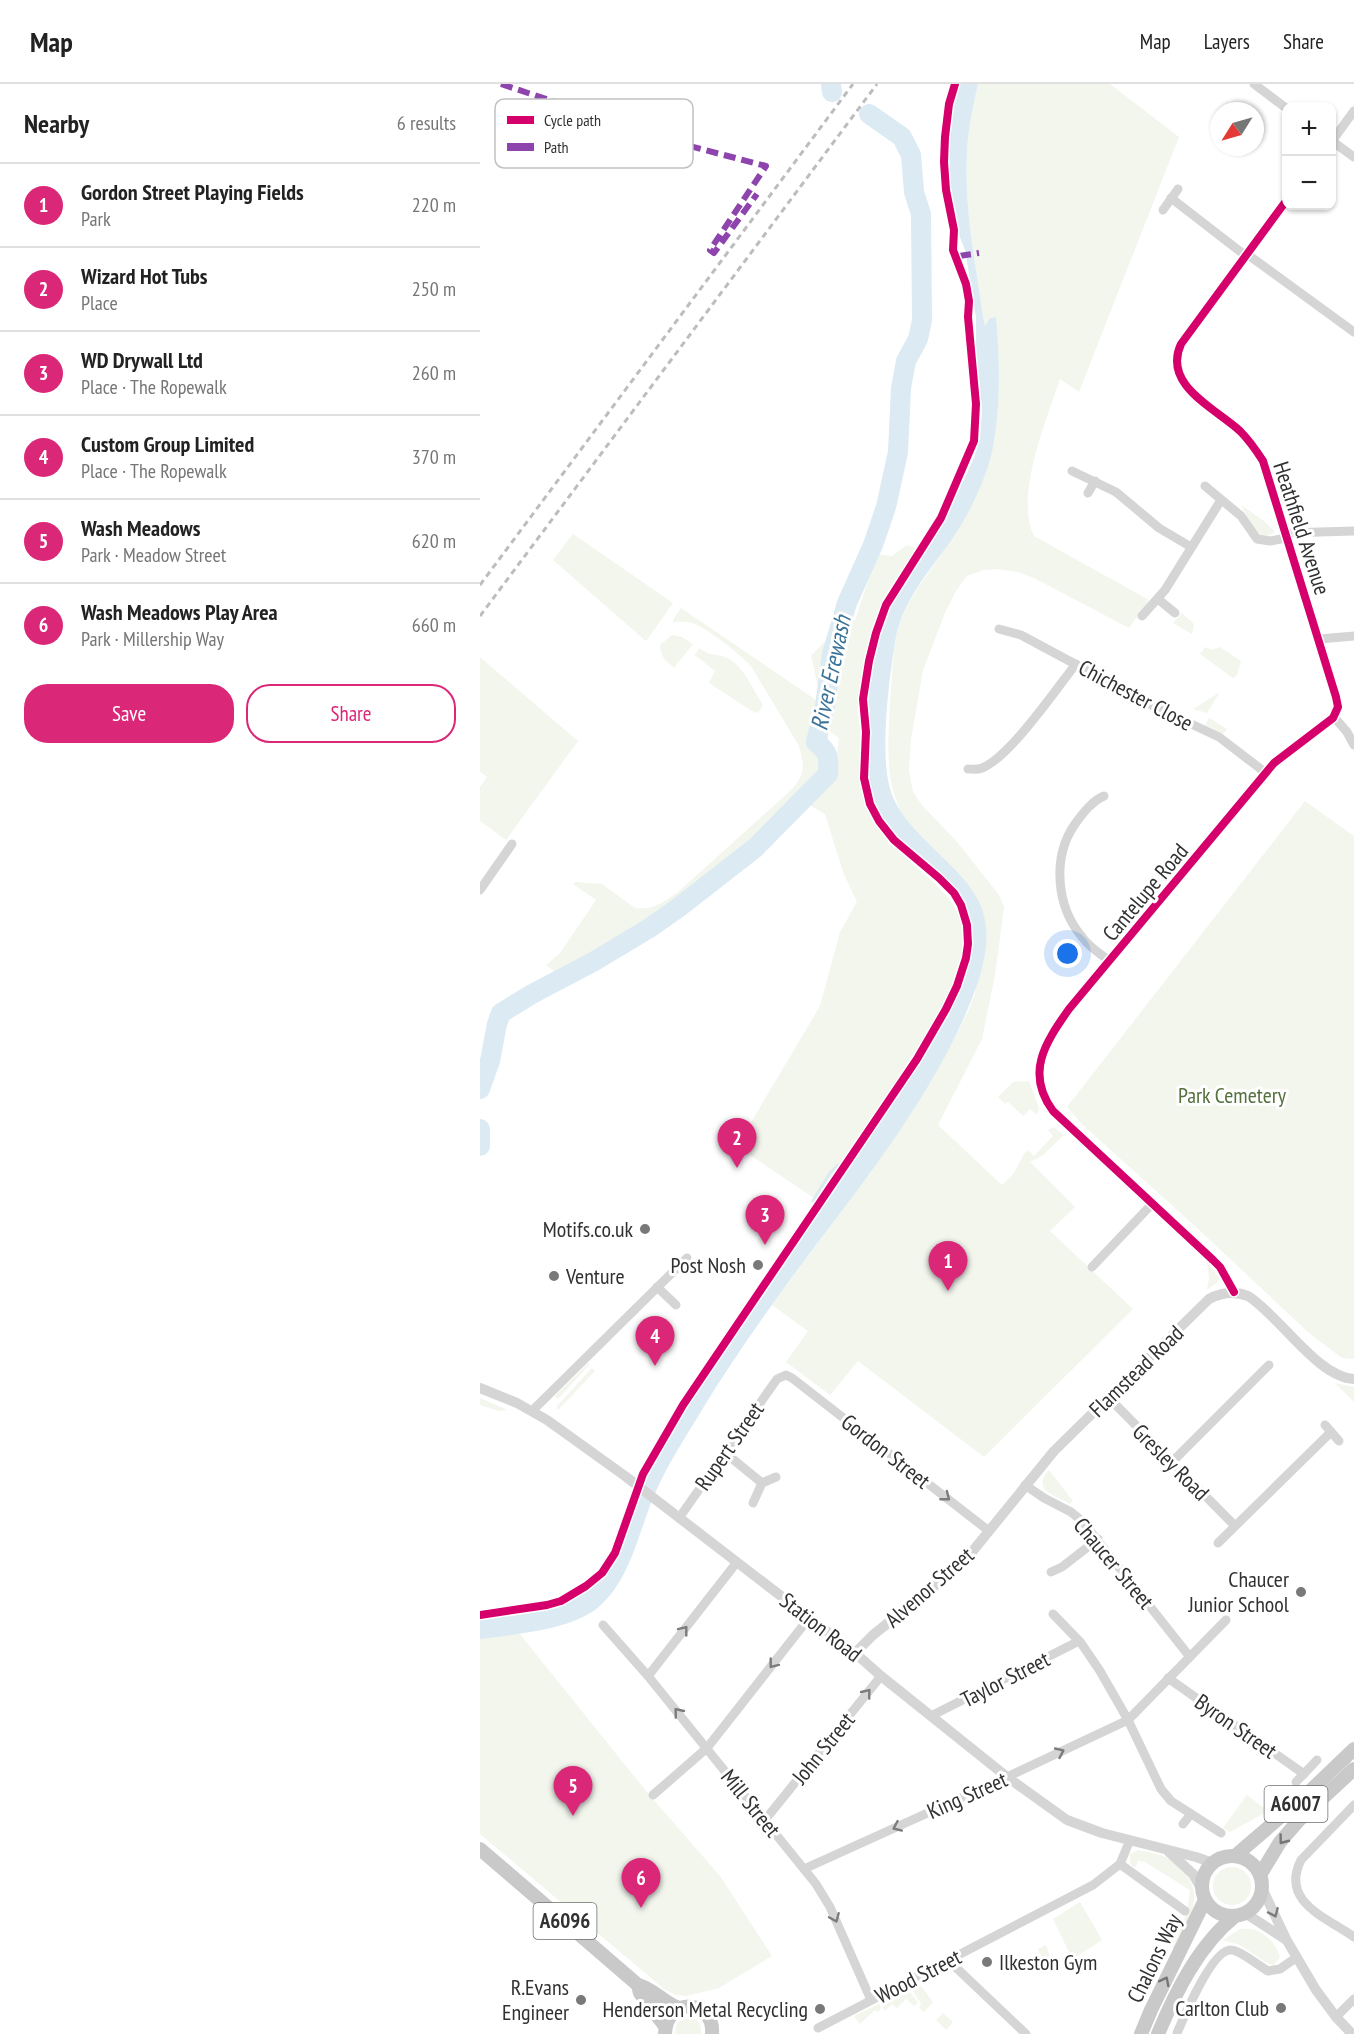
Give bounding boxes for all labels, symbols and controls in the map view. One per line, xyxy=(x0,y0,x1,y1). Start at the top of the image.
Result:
text: Map xyxy=(30,23,73,60)
text: Map xyxy=(1140,28,1171,55)
text: Layers xyxy=(1204,28,1250,55)
text: Share xyxy=(1283,28,1324,55)
legend xyxy=(495,99,693,168)
north arrow xyxy=(1210,102,1264,156)
map controls xyxy=(1282,102,1336,210)
button: + xyxy=(1282,102,1336,156)
text: Nearby xyxy=(24,107,89,140)
text: 6 results xyxy=(397,110,456,136)
text: Cycle path xyxy=(544,110,601,130)
text: Path xyxy=(544,137,569,157)
button: − xyxy=(1282,156,1336,210)
text: Gordon Street Playing Fields xyxy=(81,178,304,206)
text: 1 xyxy=(39,192,48,218)
text: 220 m xyxy=(412,192,456,218)
text: Park xyxy=(81,206,111,232)
text: Wizard Hot Tubs xyxy=(81,262,208,290)
text: 2 xyxy=(39,276,48,302)
text: 250 m xyxy=(412,276,456,302)
text: Place xyxy=(81,290,118,316)
text: WD Drywall Ltd xyxy=(81,346,203,374)
text: 3 xyxy=(39,360,48,386)
text: 260 m xyxy=(412,360,456,386)
text: Place · The Ropewalk xyxy=(81,374,227,400)
text: Custom Group Limited xyxy=(81,430,254,458)
text: 4 xyxy=(39,444,48,470)
text: 370 m xyxy=(412,444,456,470)
text: Place · The Ropewalk xyxy=(81,458,227,484)
street label: Heathfield Avenue xyxy=(1267,458,1337,598)
text: Wash Meadows xyxy=(81,514,200,542)
text: 5 xyxy=(39,528,48,554)
text: 620 m xyxy=(412,528,456,554)
text: Park · Meadow Street xyxy=(81,542,226,568)
text: Wash Meadows Play Area xyxy=(81,598,278,626)
water label: River Erewash xyxy=(803,611,858,733)
text: 6 xyxy=(39,612,48,638)
text: 660 m xyxy=(412,612,456,638)
text: Park · Millership Way xyxy=(81,626,224,652)
street label: Chichester Close xyxy=(1074,653,1198,737)
button: Save xyxy=(24,684,234,743)
button: Share xyxy=(246,684,456,743)
street label: Cantelupe Road xyxy=(1096,838,1194,946)
your location xyxy=(1053,939,1082,968)
park label: Park Cemetery xyxy=(1178,1081,1287,1109)
pin: 2 xyxy=(718,1118,756,1168)
pin: 3 xyxy=(746,1196,784,1245)
place label: Motifs.co.uk xyxy=(543,1215,633,1243)
marker: Motifs.co.uk xyxy=(638,1222,652,1236)
pin: 1 xyxy=(928,1242,968,1291)
place label: Post Nosh xyxy=(671,1251,746,1279)
marker: Post Nosh xyxy=(751,1258,765,1272)
place label: Venture xyxy=(565,1262,625,1290)
marker: Venture xyxy=(547,1269,561,1283)
pin: 4 xyxy=(636,1316,675,1366)
street label: Flamstead Road xyxy=(1083,1319,1189,1423)
street label: Rupert Street xyxy=(688,1396,770,1496)
street label: Gordon Street xyxy=(836,1408,936,1494)
street label: Gresley Road xyxy=(1127,1418,1215,1506)
one-way arrow xyxy=(939,1490,950,1501)
street label: Chaucer Street xyxy=(1068,1512,1160,1614)
street label: Alvenor Street xyxy=(879,1541,979,1633)
place label: Chaucer Junior School xyxy=(1187,1565,1290,1618)
marker: Chaucer Junior School xyxy=(1294,1585,1308,1599)
street label: Station Road xyxy=(774,1586,868,1668)
one-way arrow xyxy=(677,1626,688,1637)
street label: Taylor Street xyxy=(956,1645,1054,1713)
one-way arrow xyxy=(769,1657,780,1668)
one-way arrow xyxy=(860,1688,871,1699)
street label: Byron Street xyxy=(1189,1688,1283,1764)
street label: John Street xyxy=(785,1706,860,1790)
one-way arrow xyxy=(674,1708,685,1719)
one-way arrow xyxy=(1054,1747,1065,1759)
street label: Mill Street xyxy=(715,1763,787,1843)
street label: King Street xyxy=(922,1765,1012,1825)
pin: 5 xyxy=(554,1766,592,1816)
road number: A6007 xyxy=(1264,1786,1328,1822)
one-way arrow xyxy=(892,1820,903,1832)
one-way arrow xyxy=(1279,1833,1290,1844)
pin: 6 xyxy=(622,1858,660,1908)
road number: A6096 xyxy=(534,1903,596,1939)
one-way arrow xyxy=(1267,1907,1279,1918)
street label: Chalons Way xyxy=(1120,1908,1188,2007)
one-way arrow xyxy=(828,1912,840,1923)
street label: Wood Street xyxy=(870,1942,966,2010)
place label: Ilkeston Gym xyxy=(999,1948,1097,1976)
marker: Ilkeston Gym xyxy=(980,1955,994,1969)
place label: R.Evans Engineer xyxy=(502,1973,569,2026)
one-way arrow xyxy=(1158,1976,1170,1987)
marker: R.Evans Engineer xyxy=(574,1993,588,2007)
place label: Carlton Club xyxy=(1175,1994,1269,2022)
place label: Henderson Metal Recycling xyxy=(602,1995,808,2023)
marker: Carlton Club xyxy=(1274,2001,1288,2015)
marker: Henderson Metal Recycling xyxy=(813,2002,827,2016)

